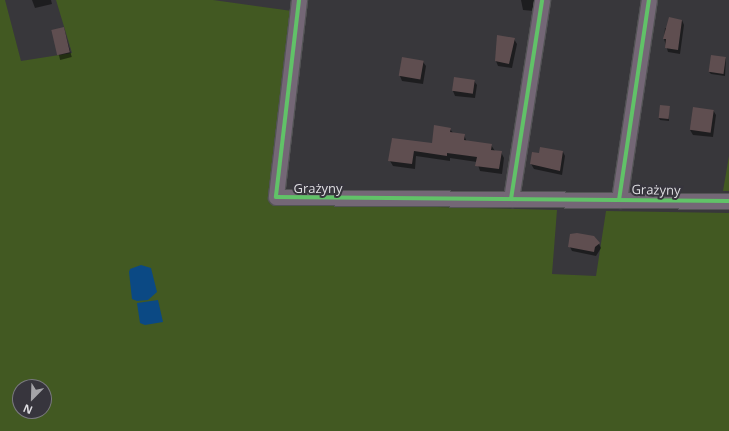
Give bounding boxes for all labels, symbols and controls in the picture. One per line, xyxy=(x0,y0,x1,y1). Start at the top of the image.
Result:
street label: Grażyny xyxy=(293,180,343,196)
street label: Grażyny xyxy=(631,182,681,198)
north arrow xyxy=(12,379,52,419)
text: N xyxy=(20,401,35,418)

